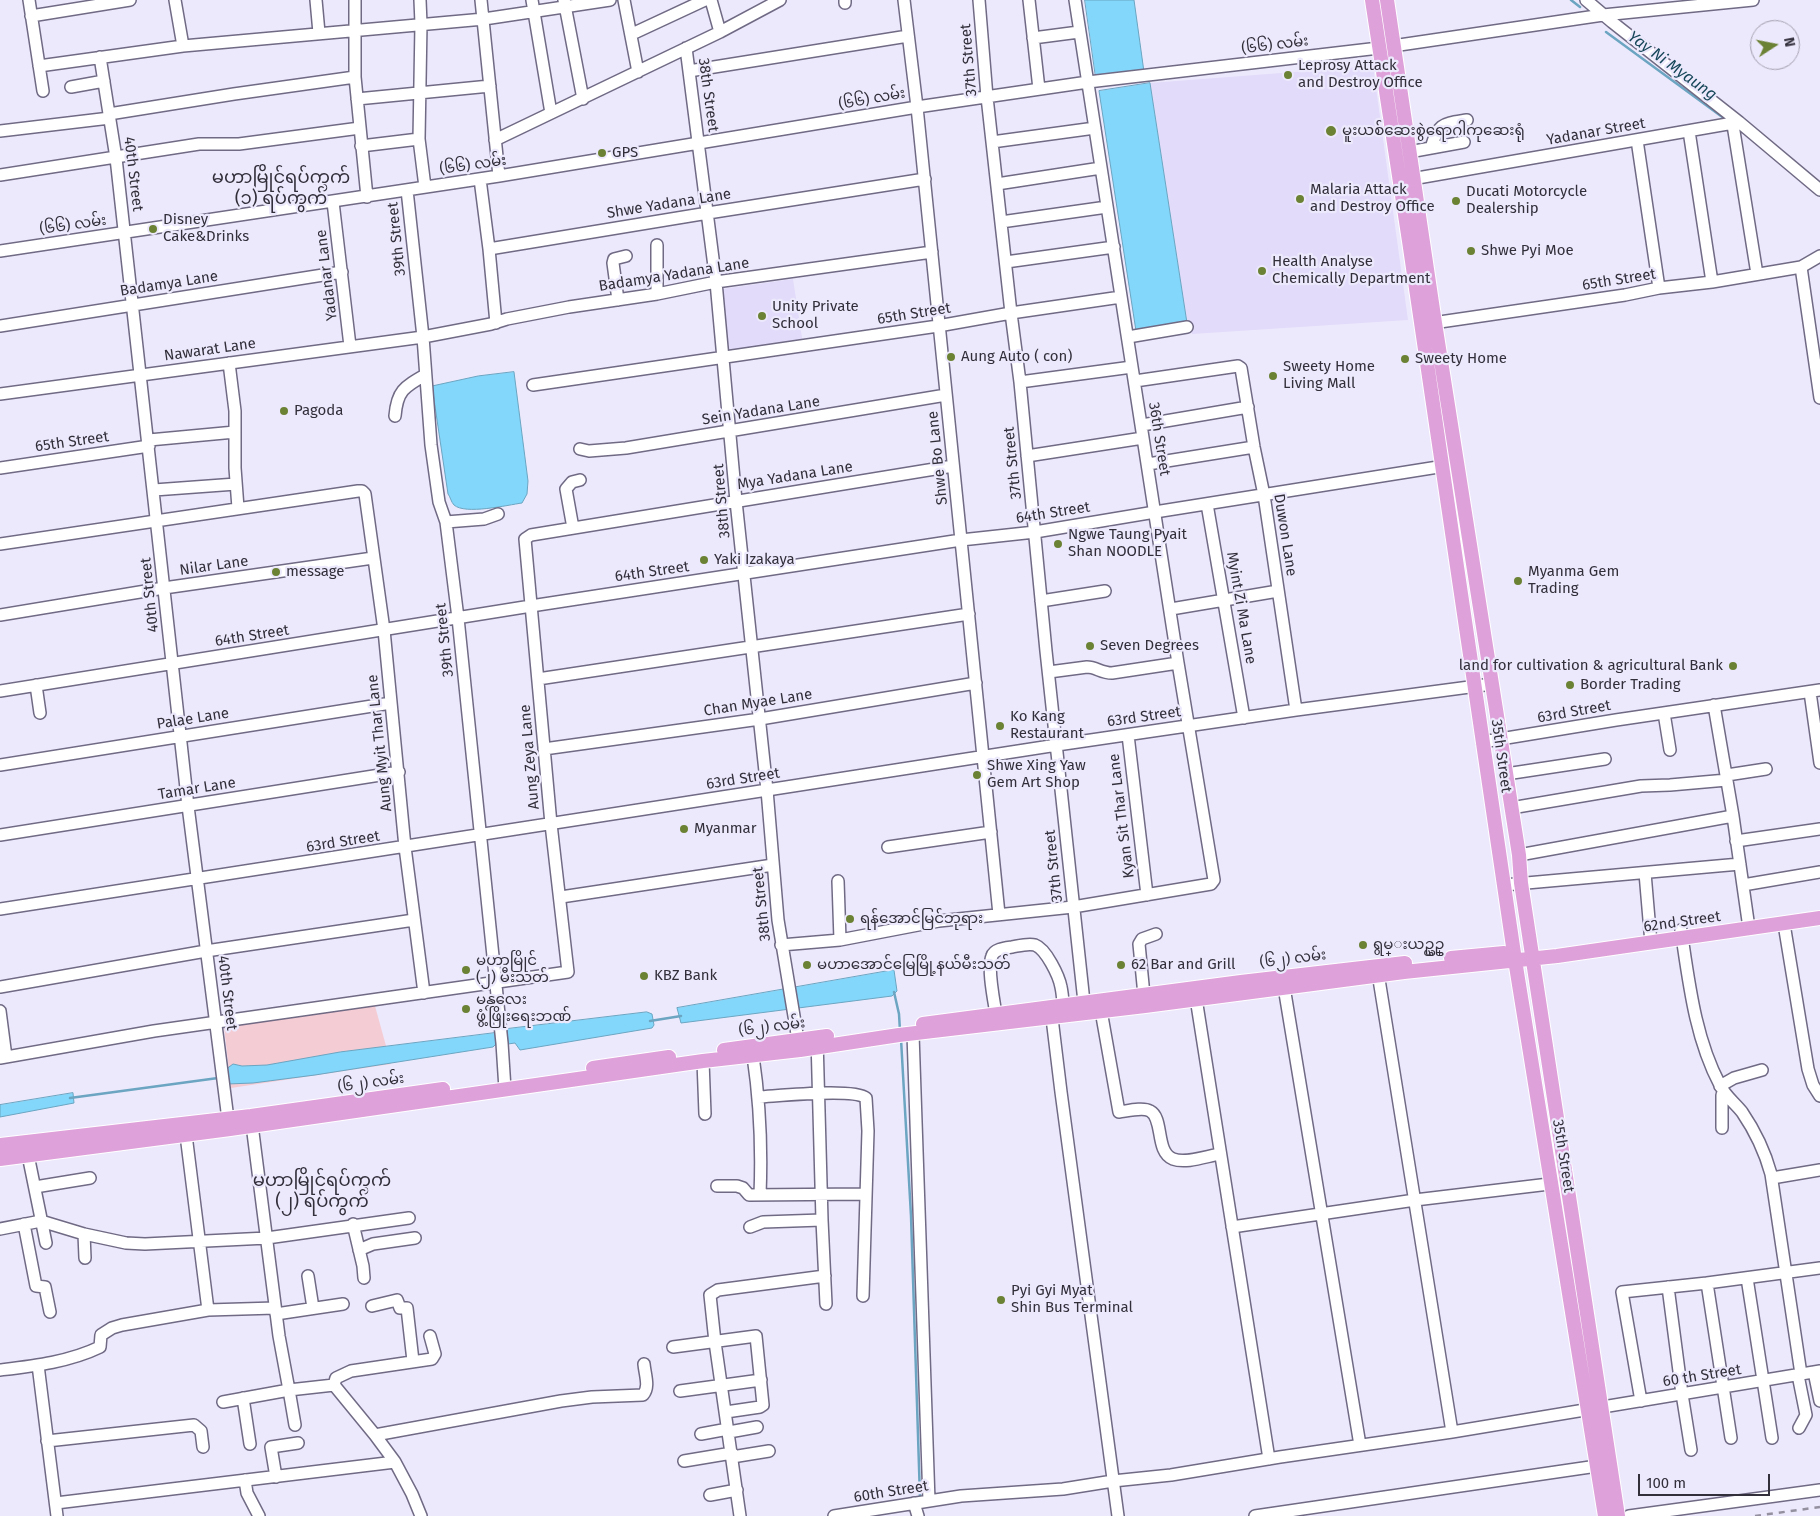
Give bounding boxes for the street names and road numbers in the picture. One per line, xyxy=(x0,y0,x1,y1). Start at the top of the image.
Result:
street label: 37th Street xyxy=(957,23,981,97)
street label: (၆၆) လမ်း xyxy=(1240,32,1310,58)
street label: 38th Street xyxy=(694,57,722,133)
street label: (၆၆) လမ်း xyxy=(837,84,907,114)
street label: Yadanar Street xyxy=(1545,114,1647,150)
street label: 40th Street xyxy=(119,136,147,212)
street label: (၆၆) လမ်း xyxy=(438,151,508,179)
street label: Shwe Yadana Lane xyxy=(606,185,732,223)
street label: 39th Street xyxy=(384,201,410,277)
street label: (၆၆) လမ်း xyxy=(38,211,108,239)
street label: Yadanar Lane xyxy=(312,228,342,322)
street label: Badamya Yadana Lane xyxy=(597,254,751,296)
street label: 65th Street xyxy=(1581,265,1657,295)
street label: Badamya Lane xyxy=(119,267,219,301)
street label: 65th Street xyxy=(876,299,952,329)
street label: Nawarat Lane xyxy=(163,335,257,365)
street label: Sein Yadana Lane xyxy=(701,393,821,429)
street label: 36th Street xyxy=(1144,401,1174,477)
street label: Shwe Bo Lane xyxy=(924,410,952,506)
street label: 37th Street xyxy=(1000,426,1026,500)
street label: 65th Street xyxy=(34,428,110,456)
street label: Mya Yadana Lane xyxy=(736,458,854,494)
street label: 38th Street xyxy=(710,463,734,539)
street label: Duwon Lane xyxy=(1270,493,1300,577)
street label: 64th Street xyxy=(1015,498,1091,528)
street label: Myint Zi Ma Lane xyxy=(1222,550,1260,666)
street label: Nilar Lane xyxy=(179,552,249,580)
street label: 40th Street xyxy=(137,557,163,633)
street label: 64th Street xyxy=(614,558,690,586)
street label: 39th Street xyxy=(432,602,458,678)
street label: 64th Street xyxy=(214,621,290,651)
street label: Aung Myit Thar Lane xyxy=(364,674,396,812)
street label: Chan Myae Lane xyxy=(703,686,813,720)
street label: 63rd Street xyxy=(1536,697,1612,727)
street label: 63rd Street xyxy=(1106,703,1182,731)
street label: Palae Lane xyxy=(156,704,230,734)
street label: Aung Zeya Lane xyxy=(516,704,544,810)
street label: 35th Street xyxy=(1487,718,1515,794)
street label: Kyan Sit Thar Lane xyxy=(1105,753,1139,879)
street label: 63rd Street xyxy=(705,764,781,794)
street label: Tamar Lane xyxy=(157,774,237,804)
street label: 63rd Street xyxy=(305,827,381,857)
street label: 37th Street xyxy=(1041,829,1067,903)
street label: 38th Street xyxy=(749,866,775,942)
street label: 62nd Street xyxy=(1642,908,1722,936)
street label: (၆၂) လမ်း xyxy=(1259,946,1327,972)
street label: 40th Street xyxy=(213,955,241,1031)
street label: (၆၂) လမ်း xyxy=(738,1014,806,1040)
street label: (၆၂) လမ်း xyxy=(337,1069,405,1097)
street label: 35th Street xyxy=(1548,1118,1578,1194)
street label: 60 th Street xyxy=(1661,1361,1743,1391)
street label: 60th Street xyxy=(852,1477,930,1507)

